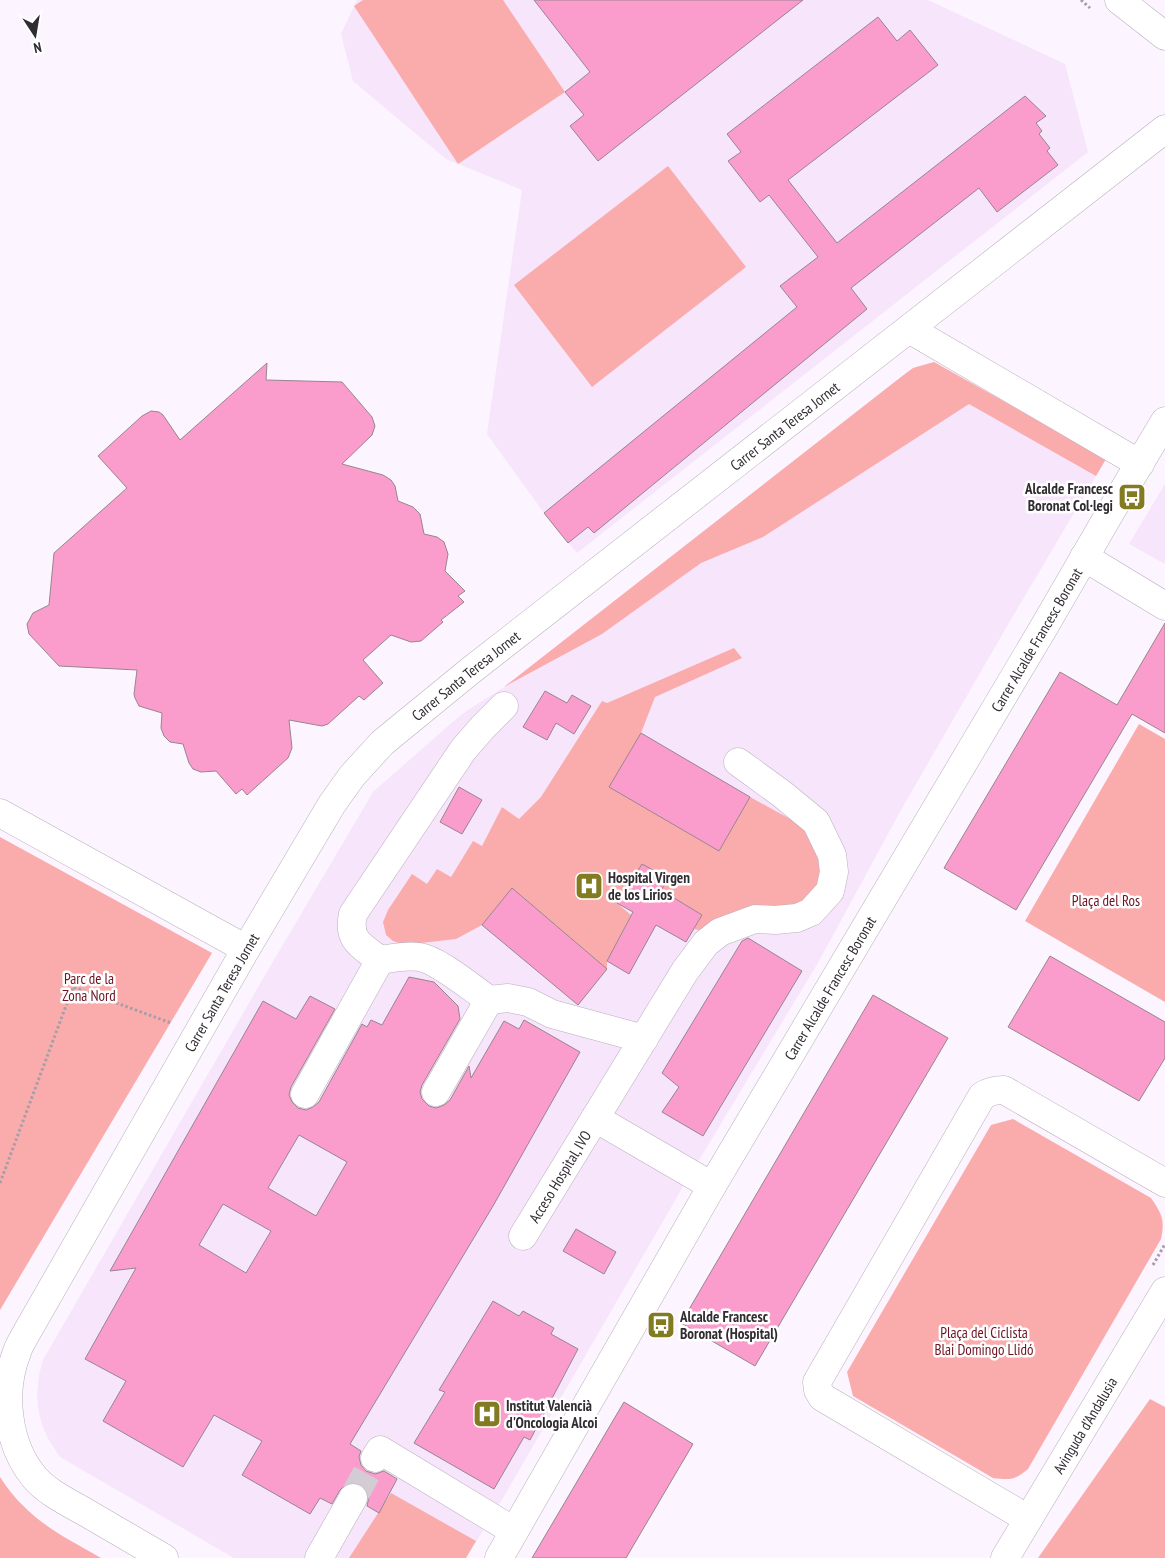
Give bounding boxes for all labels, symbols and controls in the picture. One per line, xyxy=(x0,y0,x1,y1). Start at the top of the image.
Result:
north arrow xyxy=(10,10,60,60)
text: N xyxy=(32,38,43,57)
street label: Carrer Santa Teresa Jornet xyxy=(726,377,843,474)
place label: Alcalde Francesc Boronat Col·legi xyxy=(1024,479,1114,515)
bus stop icon: Alcalde Francesc Boronat Col·legi xyxy=(1117,482,1147,512)
street label: Carrer Alcalde Francesc Boronat xyxy=(986,564,1086,715)
street label: Carrer Santa Teresa Jornet xyxy=(408,626,524,725)
place label: Hospital Virgen de los Lirios xyxy=(608,868,690,904)
hospital icon: Hospital Virgen de los Lirios xyxy=(574,871,604,901)
park label: Plaça del Ros xyxy=(1072,891,1140,910)
street label: Carrer Alcalde Francesc Boronat xyxy=(780,913,880,1063)
street label: Carrer Santa Teresa Jornet xyxy=(180,930,263,1055)
park label: Parc de la Zona Nord xyxy=(62,969,116,1005)
street label: Acceso Hospital, IVO xyxy=(524,1127,595,1226)
place label: Alcalde Francesc Boronat (Hospital) xyxy=(679,1307,778,1343)
bus stop icon: Alcalde Francesc Boronat (Hospital) xyxy=(646,1310,676,1340)
park label: Plaça del Ciclista Blai Domingo Llidó xyxy=(934,1323,1034,1359)
street label: Avinguda d'Andalusia xyxy=(1048,1373,1121,1477)
place label: Institut Valencià d'Oncologia Alcoi xyxy=(506,1396,598,1432)
hospital icon: Institut Valencià d'Oncologia Alcoi xyxy=(472,1399,502,1429)

